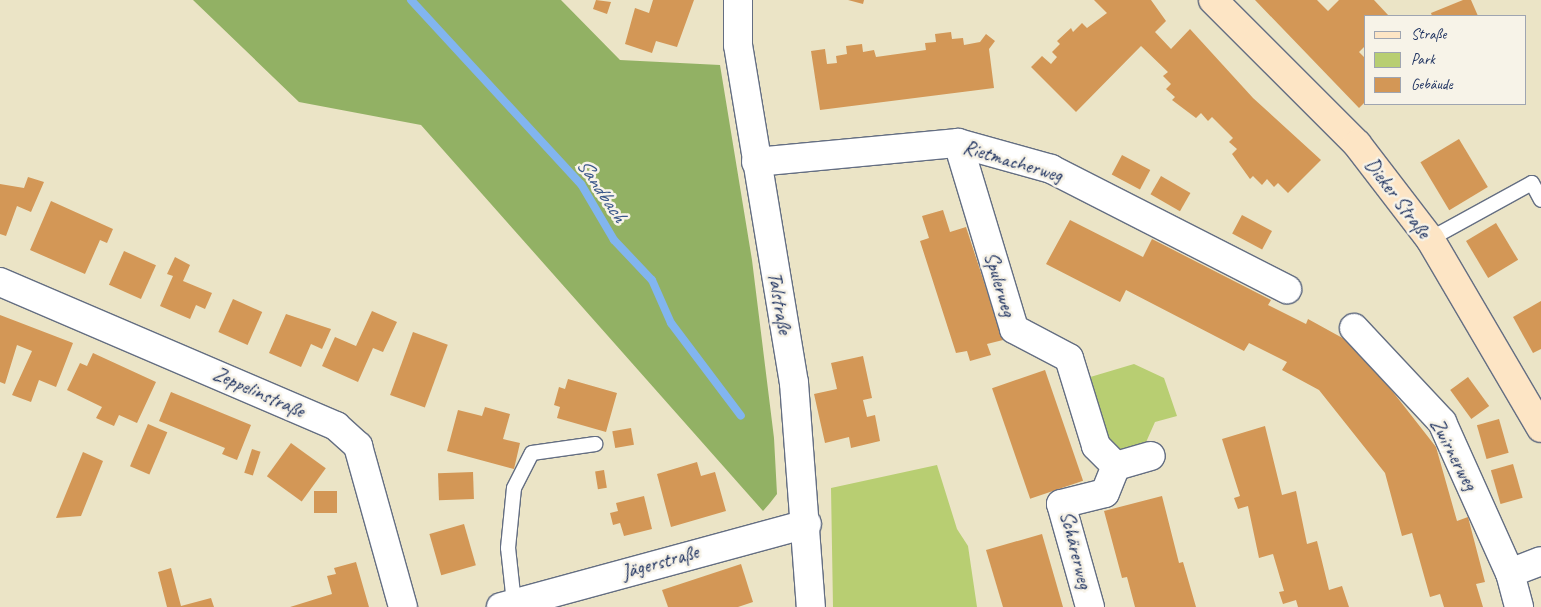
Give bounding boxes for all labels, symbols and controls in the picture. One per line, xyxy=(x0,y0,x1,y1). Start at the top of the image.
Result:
legend xyxy=(1364,15,1526,105)
text: Straße xyxy=(1411,25,1446,44)
text: Park xyxy=(1411,50,1435,69)
text: Gebäude xyxy=(1411,75,1453,94)
street label: Rietmacherweg xyxy=(961,135,1065,187)
water label: Sandbach xyxy=(572,153,632,227)
street label: Dieker Straße xyxy=(1360,153,1436,243)
street label: Spulerweg xyxy=(979,249,1021,319)
street label: Talstraße xyxy=(763,270,797,336)
street label: Zeppelinstraße xyxy=(210,361,308,423)
street label: Zwirnerweg xyxy=(1425,414,1483,494)
street label: Schärerweg xyxy=(1055,509,1097,591)
street label: Jägerstraße xyxy=(619,540,701,584)

